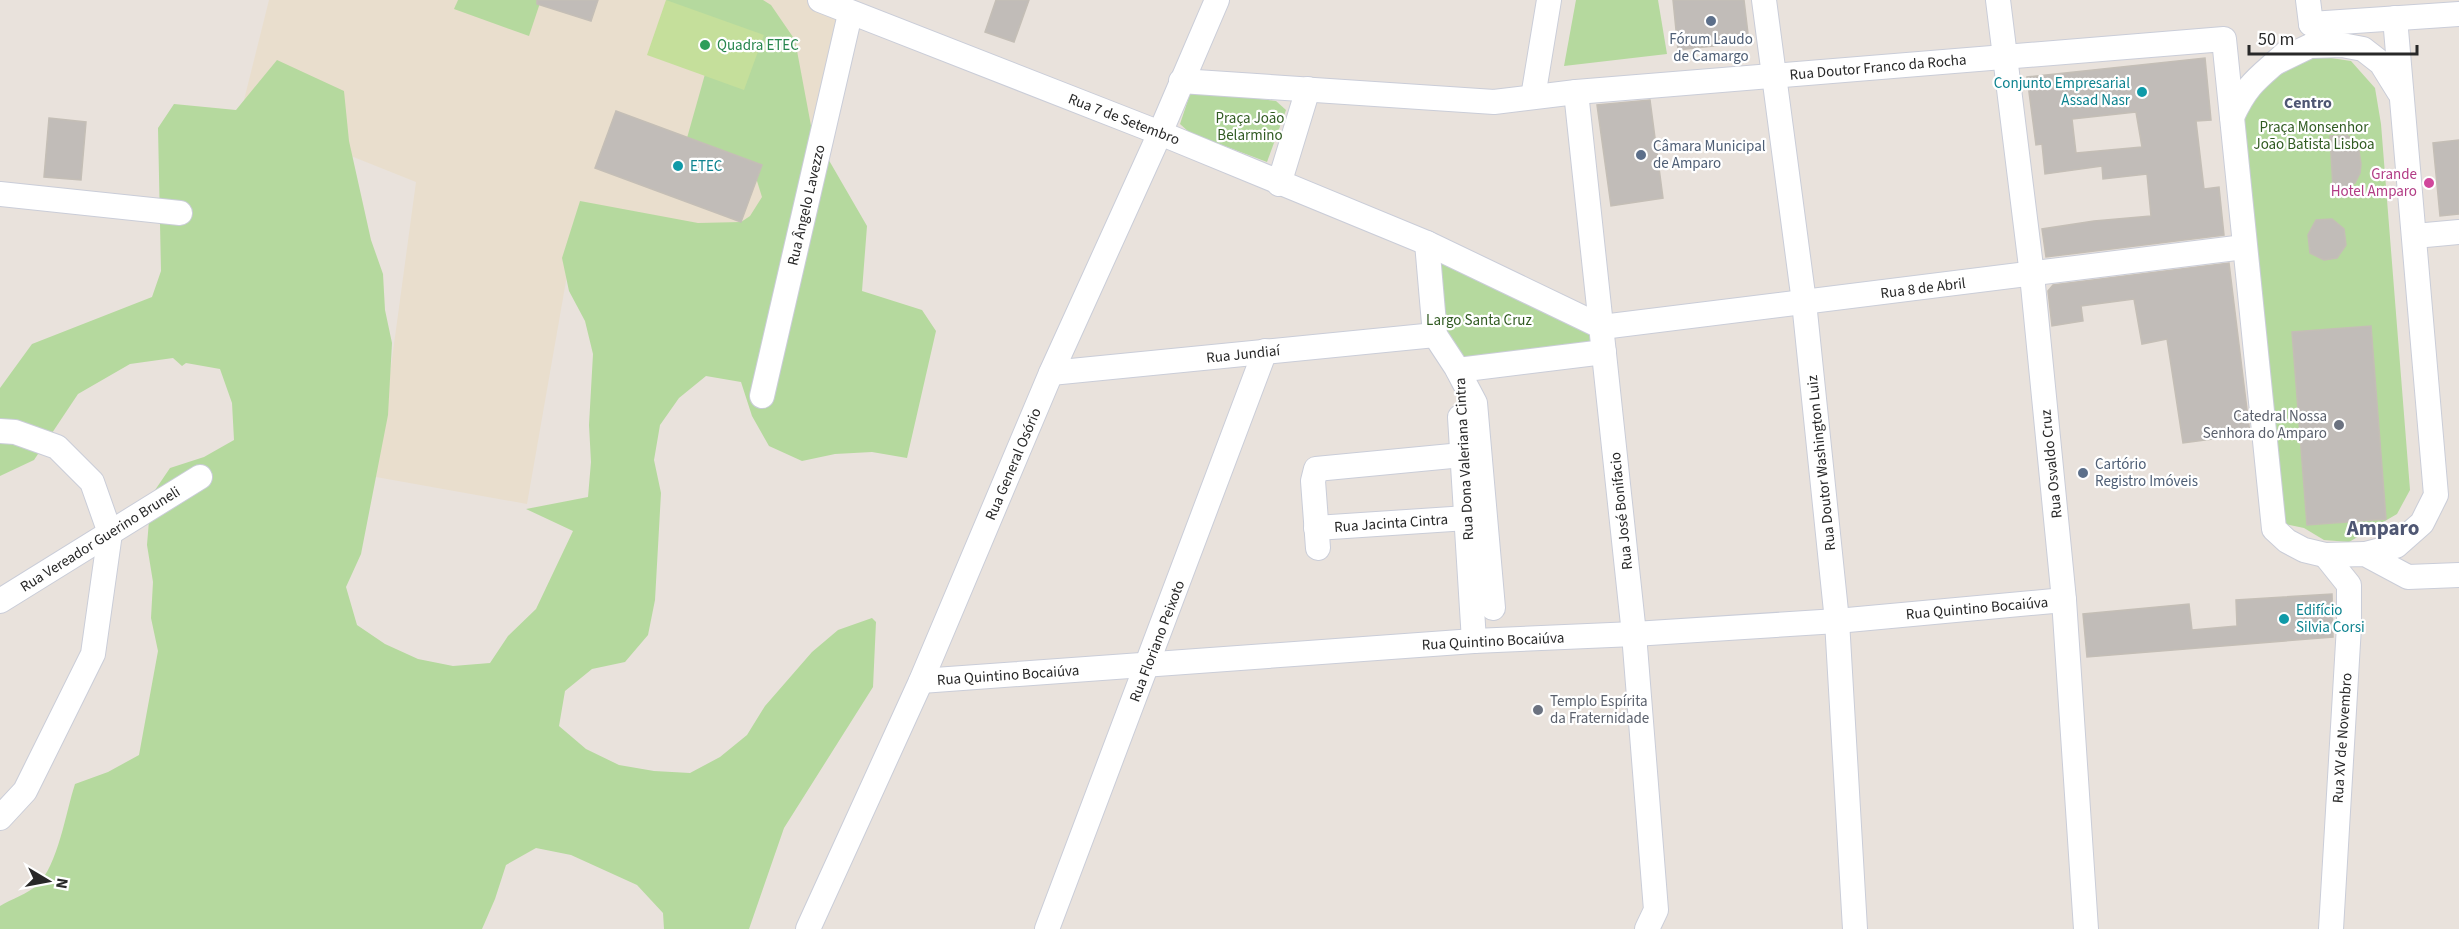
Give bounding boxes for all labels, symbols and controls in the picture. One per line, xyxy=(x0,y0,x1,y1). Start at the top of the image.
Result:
marker: Fórum Laudo de Camargo xyxy=(1704,14,1718,28)
scale bar xyxy=(2249,18,2417,56)
text: 50 m xyxy=(2258,27,2294,52)
place label: Fórum Laudo de Camargo xyxy=(1669,29,1753,67)
place label: Quadra ETEC xyxy=(717,35,799,56)
marker: Quadra ETEC xyxy=(698,38,712,52)
street label: Rua Doutor Franco da Rocha xyxy=(1789,49,1967,86)
place label: Conjunto Empresarial Assad Nasr xyxy=(1994,73,2131,111)
marker: Conjunto Empresarial Assad Nasr xyxy=(2135,85,2149,99)
street label: Rua 7 de Setembro xyxy=(1065,89,1183,150)
district label: Centro xyxy=(2284,92,2332,114)
park label: Praça João Belarmino xyxy=(1216,108,1284,146)
park label: Praça Monsenhor João Batista Lisboa xyxy=(2253,117,2375,155)
place label: Câmara Municipal de Amparo xyxy=(1653,136,1766,174)
street label: Rua Ângelo Lavezzo xyxy=(782,143,831,268)
marker: Câmara Municipal de Amparo xyxy=(1634,148,1648,162)
place label: ETEC xyxy=(690,156,723,177)
marker: ETEC xyxy=(671,159,685,173)
place label: Grande Hotel Amparo xyxy=(2331,164,2417,202)
marker: Grande Hotel Amparo xyxy=(2422,176,2436,190)
street label: Rua 8 de Abril xyxy=(1879,273,1967,304)
park label: Largo Santa Cruz xyxy=(1426,310,1532,331)
street label: Rua Jundiaí xyxy=(1205,340,1282,369)
street label: Rua Doutor Washington Luiz xyxy=(1802,374,1841,552)
street label: Rua Dona Valeriana Cintra xyxy=(1450,377,1479,541)
street label: Rua General Osório xyxy=(980,405,1047,524)
place label: Catedral Nossa Senhora do Amparo xyxy=(2203,406,2327,444)
street label: Rua Osvaldo Cruz xyxy=(2035,408,2068,519)
marker: Catedral Nossa Senhora do Amparo xyxy=(2332,418,2346,432)
street label: Rua José Bonifacio xyxy=(1605,451,1638,571)
place label: Cartório Registro Imóveis xyxy=(2095,454,2198,492)
marker: Cartório Registro Imóveis xyxy=(2076,466,2090,480)
street label: Rua Vereador Guerino Bruneli xyxy=(16,481,184,597)
street label: Rua Jacinta Cintra xyxy=(1333,509,1449,538)
district label: Amparo xyxy=(2346,513,2419,543)
street label: Rua Floriano Peixoto xyxy=(1125,577,1190,705)
street label: Rua Quintino Bocaiúva xyxy=(1905,592,2049,625)
place label: Edifício Silvia Corsi xyxy=(2296,600,2365,638)
marker: Edifício Silvia Corsi xyxy=(2277,612,2291,626)
street label: Rua Quintino Bocaiúva xyxy=(1421,627,1565,656)
street label: Rua Quintino Bocaiúva xyxy=(936,660,1080,691)
street label: Rua XV de Novembro xyxy=(2327,672,2358,804)
place label: Templo Espírita da Fraternidade xyxy=(1550,691,1649,729)
marker: Templo Espírita da Fraternidade xyxy=(1531,703,1545,717)
north arrow xyxy=(18,851,78,911)
text: N xyxy=(50,876,74,891)

